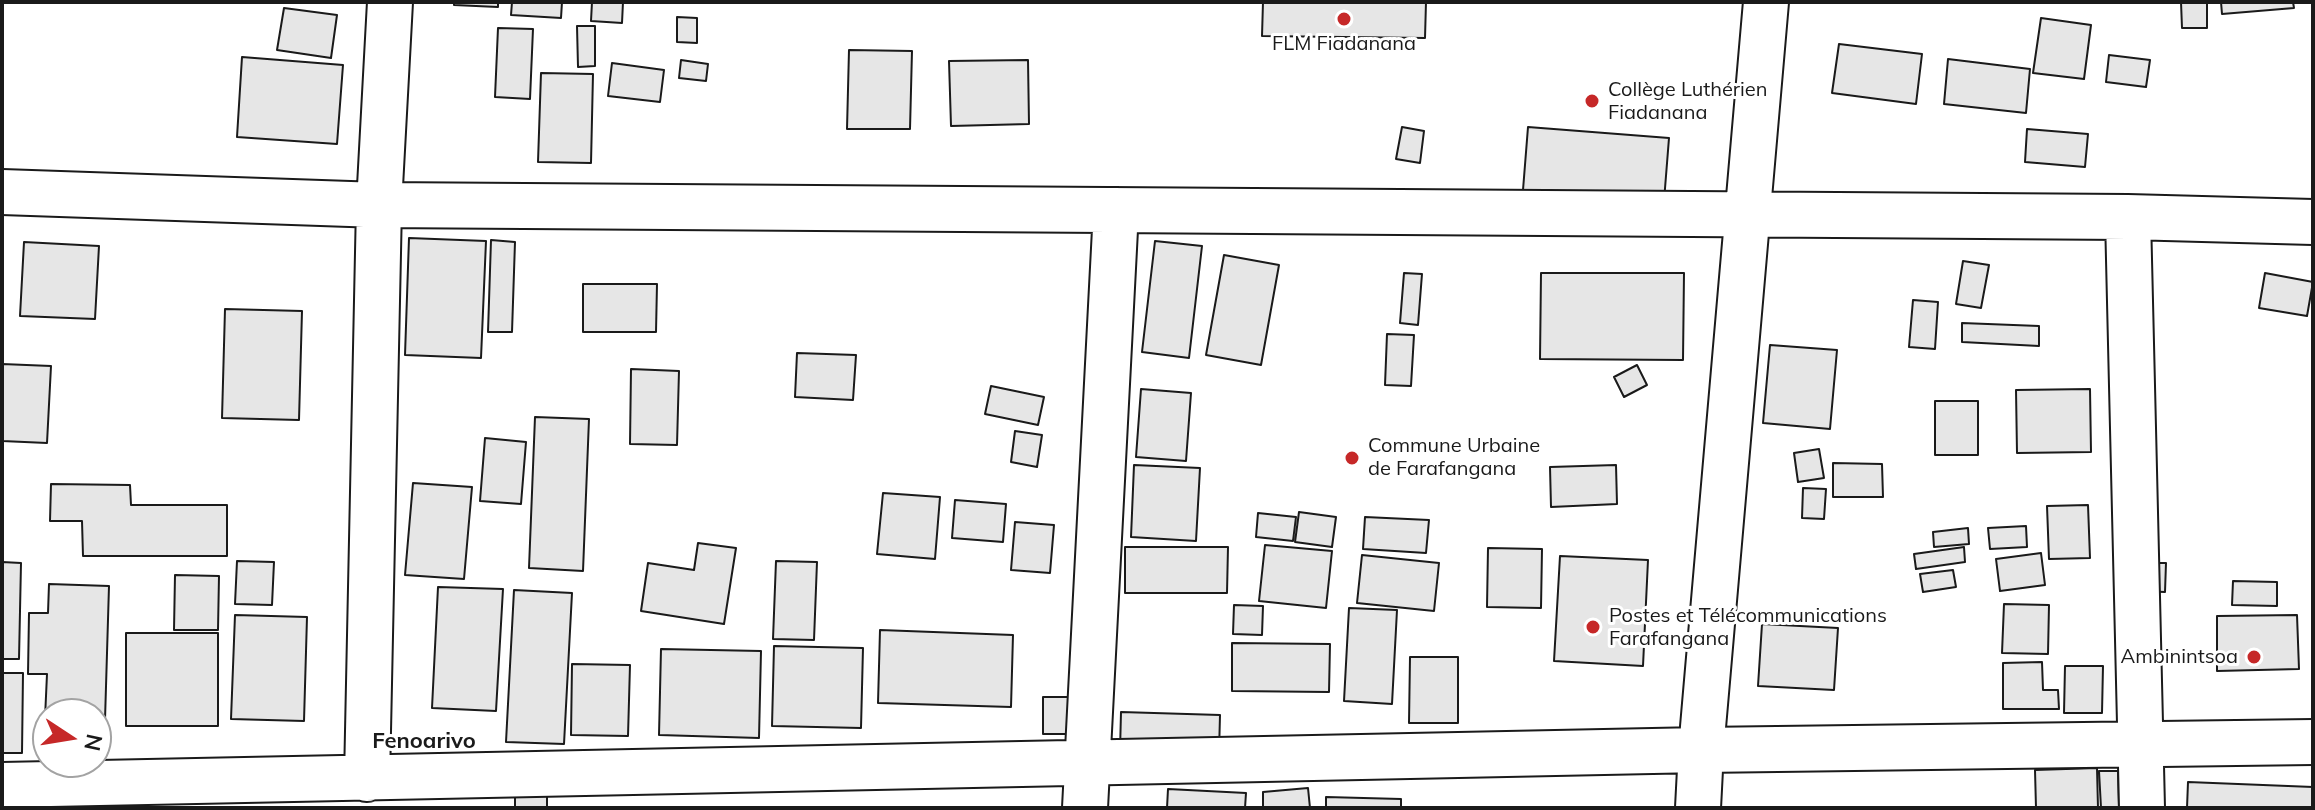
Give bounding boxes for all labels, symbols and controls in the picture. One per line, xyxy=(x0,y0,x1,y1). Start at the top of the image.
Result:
marker: FLM Fiadanana xyxy=(1335,10,1353,28)
place label: FLM Fiadanana xyxy=(1272,32,1416,56)
place label: Collège Luthérien Fiadanana xyxy=(1608,78,1767,125)
marker: Collège Luthérien Fiadanana xyxy=(1583,92,1601,110)
place label: Commune Urbaine de Farafangana xyxy=(1368,434,1540,481)
marker: Commune Urbaine de Farafangana xyxy=(1343,449,1361,467)
place label: Postes et Télécommunications Farafangana xyxy=(1609,604,1887,651)
marker: Postes et Télécommunications Farafangana xyxy=(1584,618,1602,636)
place label: Ambinintsoa xyxy=(2120,645,2238,669)
marker: Ambinintsoa xyxy=(2245,648,2263,666)
north arrow xyxy=(32,698,112,778)
district label: Fenoarivo xyxy=(372,728,476,754)
text: N xyxy=(78,732,109,754)

